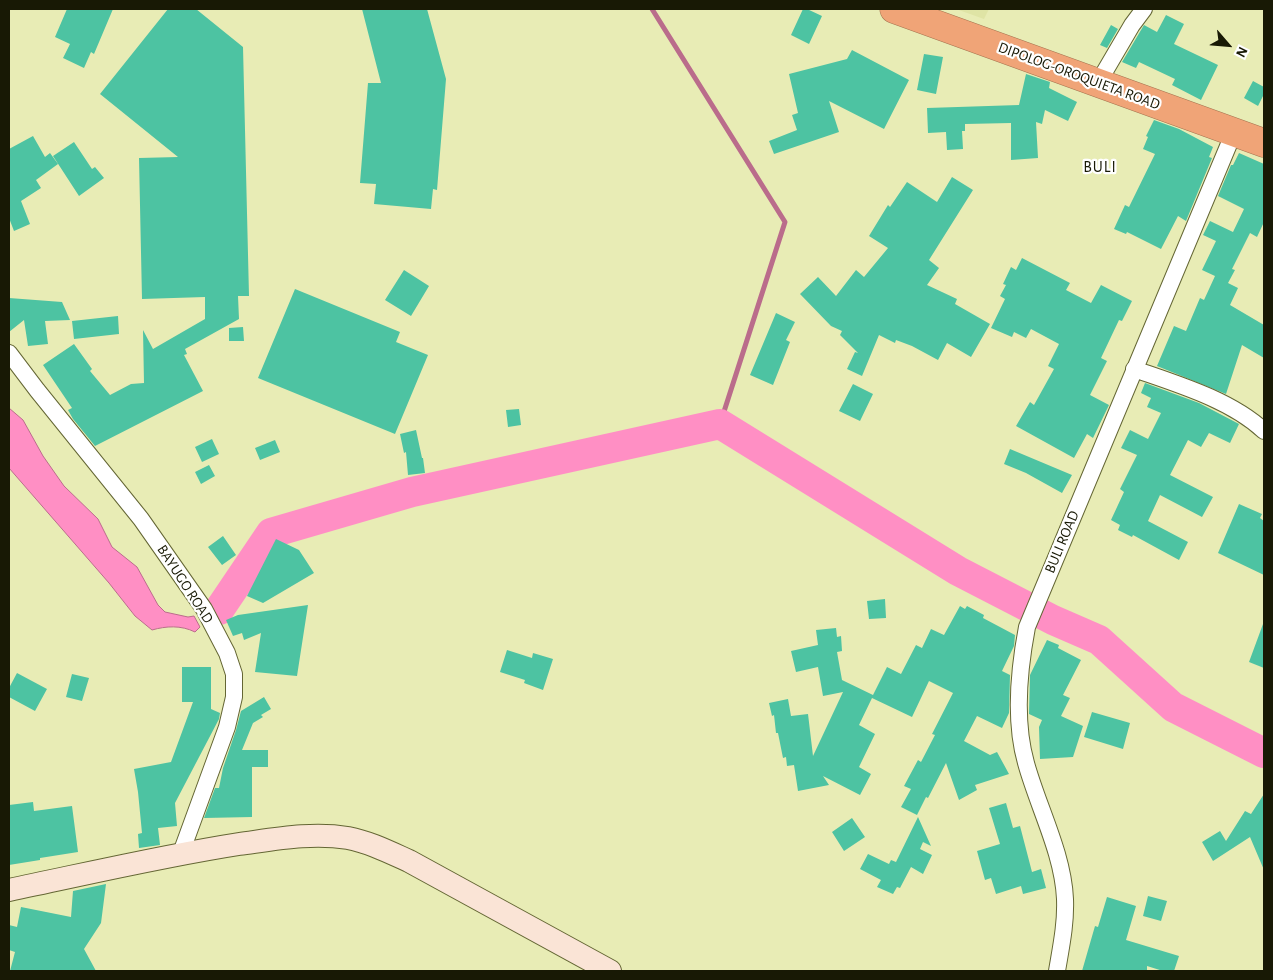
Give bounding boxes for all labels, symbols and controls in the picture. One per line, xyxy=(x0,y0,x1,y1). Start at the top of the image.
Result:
north arrow xyxy=(1203,20,1253,70)
street label: DIPOLOG-OROQUIETA ROAD xyxy=(996,38,1162,114)
text: N xyxy=(1233,44,1250,59)
district label: BULI xyxy=(1083,157,1117,177)
street label: BULI ROAD xyxy=(1041,508,1083,576)
street label: BAYUGO ROAD xyxy=(153,541,217,627)

